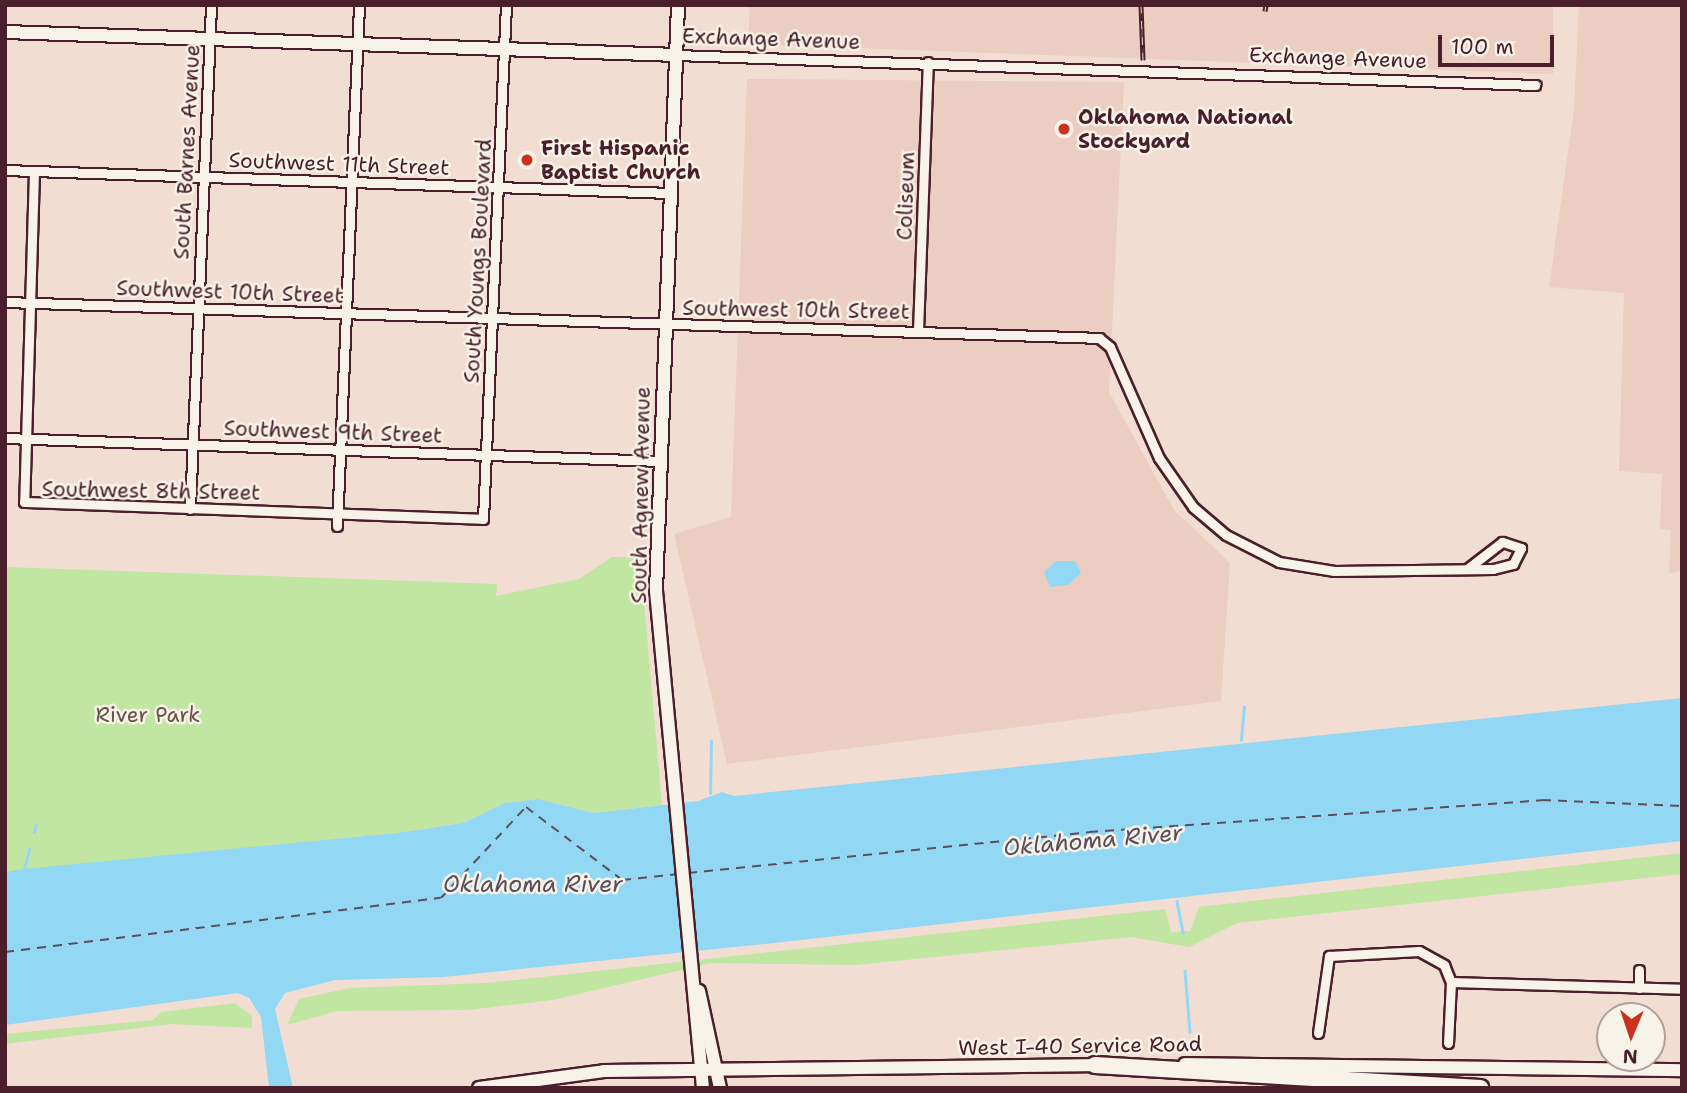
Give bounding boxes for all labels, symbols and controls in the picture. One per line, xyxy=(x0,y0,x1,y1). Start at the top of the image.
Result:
scale bar xyxy=(1442,21,1558,65)
street label: Exchange Avenue xyxy=(681,23,861,55)
text: 100 m xyxy=(1451,33,1514,61)
street label: Exchange Avenue xyxy=(1248,42,1428,74)
street label: South Barnes Avenue xyxy=(169,44,205,260)
place label: Oklahoma National Stockyard xyxy=(1078,104,1293,154)
marker: Oklahoma National Stockyard xyxy=(1056,121,1072,137)
place label: First Hispanic Baptist Church xyxy=(541,135,701,185)
street label: South Youngs Boulevard xyxy=(459,138,497,384)
street label: Southwest 11th Street xyxy=(228,148,450,180)
street label: Coliseum xyxy=(892,151,920,241)
marker: First Hispanic Baptist Church xyxy=(519,152,535,168)
street label: Southwest 10th Street xyxy=(116,275,344,309)
street label: Southwest 10th Street xyxy=(682,295,910,325)
street label: South Agnew Avenue xyxy=(627,386,655,604)
street label: Southwest 9th Street xyxy=(223,416,443,448)
street label: Southwest 8th Street xyxy=(41,476,261,506)
park label: River Park xyxy=(96,702,200,728)
water label: Oklahoma River xyxy=(1002,818,1184,862)
water label: Oklahoma River xyxy=(443,870,623,898)
north arrow xyxy=(1596,1002,1666,1072)
street label: West I-40 Service Road xyxy=(958,1031,1202,1061)
text: N xyxy=(1622,1044,1638,1069)

